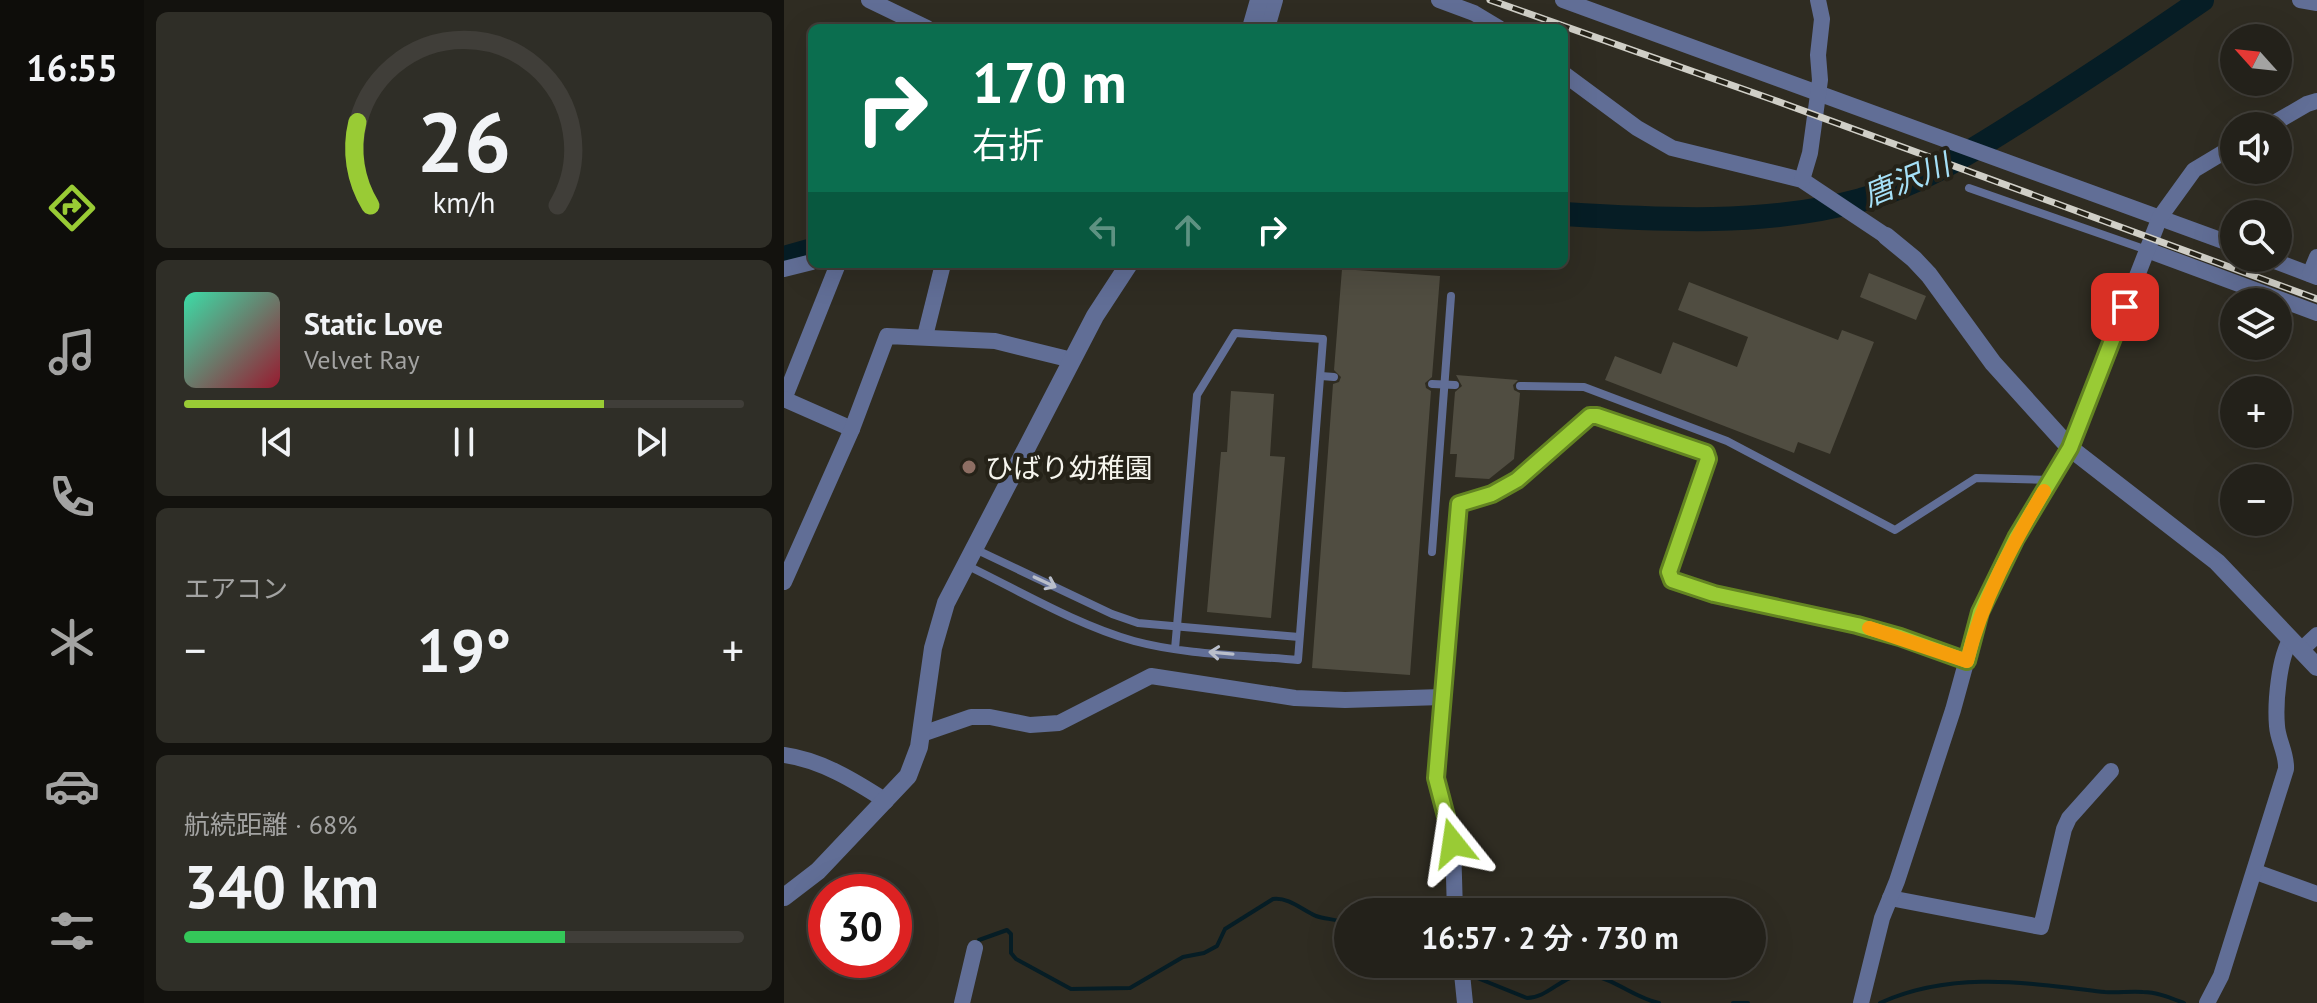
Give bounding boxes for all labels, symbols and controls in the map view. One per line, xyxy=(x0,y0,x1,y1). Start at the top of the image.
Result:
north arrow xyxy=(2220,24,2292,96)
map controls xyxy=(2220,24,2292,536)
text: 16:55 xyxy=(26,44,118,91)
text: 170 m xyxy=(972,46,1127,118)
icon: right xyxy=(840,56,944,160)
text: 26 xyxy=(417,86,511,194)
button: sound xyxy=(2220,112,2292,184)
text: 右折 xyxy=(972,121,1044,168)
water label: 唐沢川 xyxy=(1857,143,1958,214)
icon: directions xyxy=(44,180,100,236)
text: km/h xyxy=(433,184,495,221)
button: search xyxy=(2220,200,2292,272)
icon: left xyxy=(1082,208,1126,252)
icon: ahead xyxy=(1166,208,1210,252)
icon: right xyxy=(1250,208,1294,252)
pin xyxy=(2091,273,2159,341)
icon: arrive xyxy=(2103,285,2147,329)
button: layers xyxy=(2220,288,2292,360)
text: Static Love xyxy=(304,304,443,343)
icon: music xyxy=(44,324,100,380)
text: Velvet Ray xyxy=(304,343,420,376)
button: + xyxy=(2220,376,2292,448)
icon: previous xyxy=(255,420,299,464)
icon: pause xyxy=(442,420,486,464)
icon: next xyxy=(629,420,673,464)
place label: ひばり幼稚園 xyxy=(985,449,1153,486)
marker: ひばり幼稚園 xyxy=(960,458,978,476)
button: − xyxy=(2220,464,2292,536)
icon: phone xyxy=(44,469,100,525)
text: エアコン xyxy=(184,572,288,605)
one-way arrow xyxy=(1032,575,1056,590)
text: 19° xyxy=(417,611,511,689)
icon: climate xyxy=(44,614,100,670)
text: − xyxy=(184,621,206,678)
text: + xyxy=(722,621,744,678)
one-way arrow xyxy=(1208,645,1235,660)
icon: car xyxy=(44,758,100,814)
position arrow xyxy=(1411,801,1495,885)
text: 航続距離 · 68% xyxy=(184,808,357,841)
text: 340 km xyxy=(184,847,379,925)
speed limit sign: 30 xyxy=(808,874,912,978)
icon: filters xyxy=(44,903,100,959)
text: 16:57 · 2 分 · 730 m xyxy=(1421,918,1679,957)

